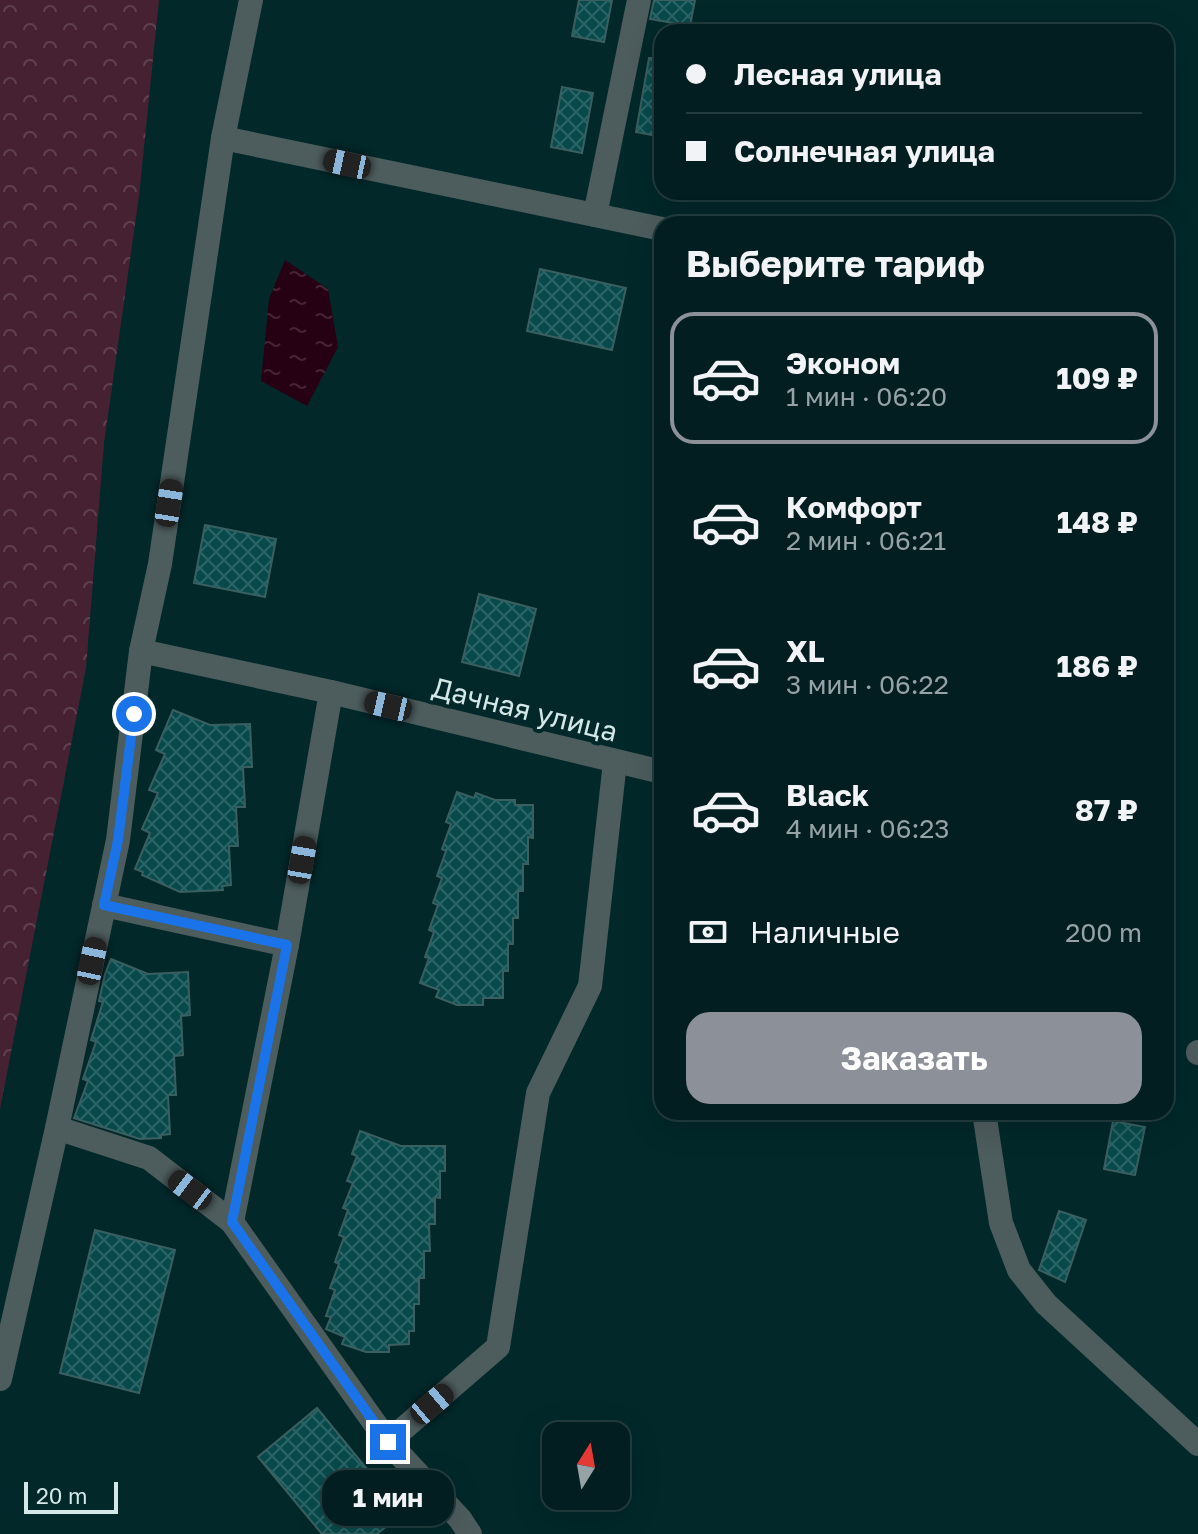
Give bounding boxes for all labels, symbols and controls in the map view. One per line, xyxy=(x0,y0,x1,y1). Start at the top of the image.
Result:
text: Лесная улица xyxy=(734,56,942,92)
text: Солнечная улица xyxy=(734,133,995,169)
car xyxy=(321,147,373,181)
text: Выберите тариф xyxy=(686,242,985,285)
icon: car xyxy=(690,342,762,414)
text: Эконом xyxy=(786,345,900,381)
text: 109 ₽ xyxy=(1056,360,1138,396)
text: 1 мин · 06:20 xyxy=(786,381,947,412)
car xyxy=(153,477,185,529)
icon: car xyxy=(690,486,762,558)
text: Комфорт xyxy=(786,489,922,525)
text: 148 ₽ xyxy=(1057,504,1138,540)
text: 2 мин · 06:21 xyxy=(786,525,946,556)
icon: car xyxy=(690,630,762,702)
text: XL xyxy=(786,633,825,669)
text: 186 ₽ xyxy=(1057,648,1138,684)
text: 3 мин · 06:22 xyxy=(786,669,949,700)
street label: Дачная улица xyxy=(429,670,621,748)
car xyxy=(362,689,414,723)
route start xyxy=(116,696,152,732)
icon: car xyxy=(690,774,762,846)
text: Black xyxy=(786,777,869,813)
text: 87 ₽ xyxy=(1075,792,1138,828)
text: 4 мин · 06:23 xyxy=(786,813,950,844)
car xyxy=(286,834,318,886)
icon: cash xyxy=(686,910,730,954)
text: Наличные xyxy=(750,914,900,950)
text: 200 m xyxy=(1065,917,1142,948)
car xyxy=(75,935,109,987)
button: Заказать xyxy=(686,1012,1142,1104)
car xyxy=(164,1166,216,1214)
car xyxy=(406,1379,458,1429)
north arrow xyxy=(542,1422,630,1510)
map controls xyxy=(542,1422,630,1510)
route end xyxy=(370,1424,406,1460)
callout: 1 мин xyxy=(322,1470,454,1526)
scale bar xyxy=(24,1478,118,1514)
text: 20 m xyxy=(36,1482,87,1509)
text: 1 мин xyxy=(353,1482,423,1513)

